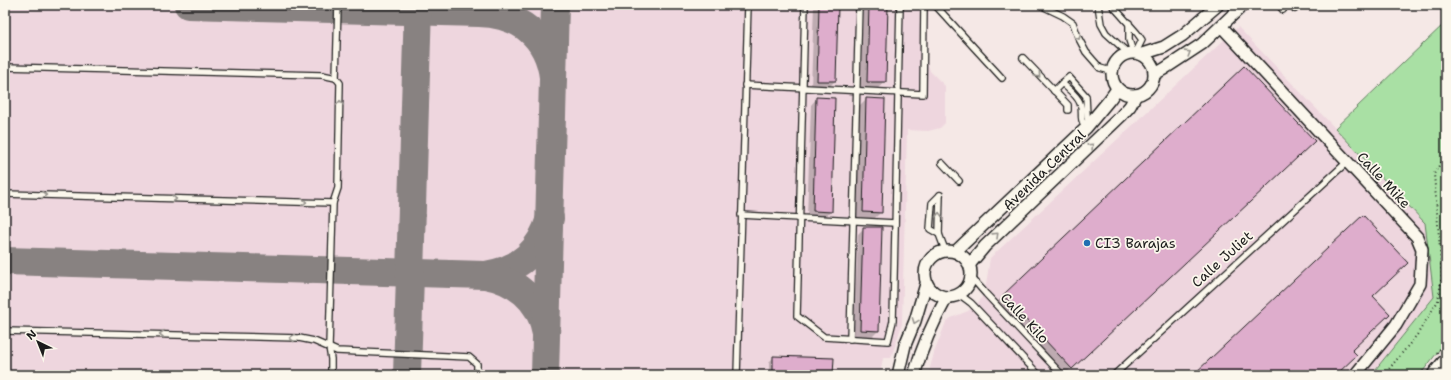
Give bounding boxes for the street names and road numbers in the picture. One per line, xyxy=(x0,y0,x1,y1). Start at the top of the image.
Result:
street label: Avenida Central xyxy=(999,125,1090,214)
street label: Calle Mike xyxy=(1353,148,1415,212)
street label: Calle Juliet xyxy=(1188,227,1256,291)
street label: Calle Kilo xyxy=(997,289,1053,347)

